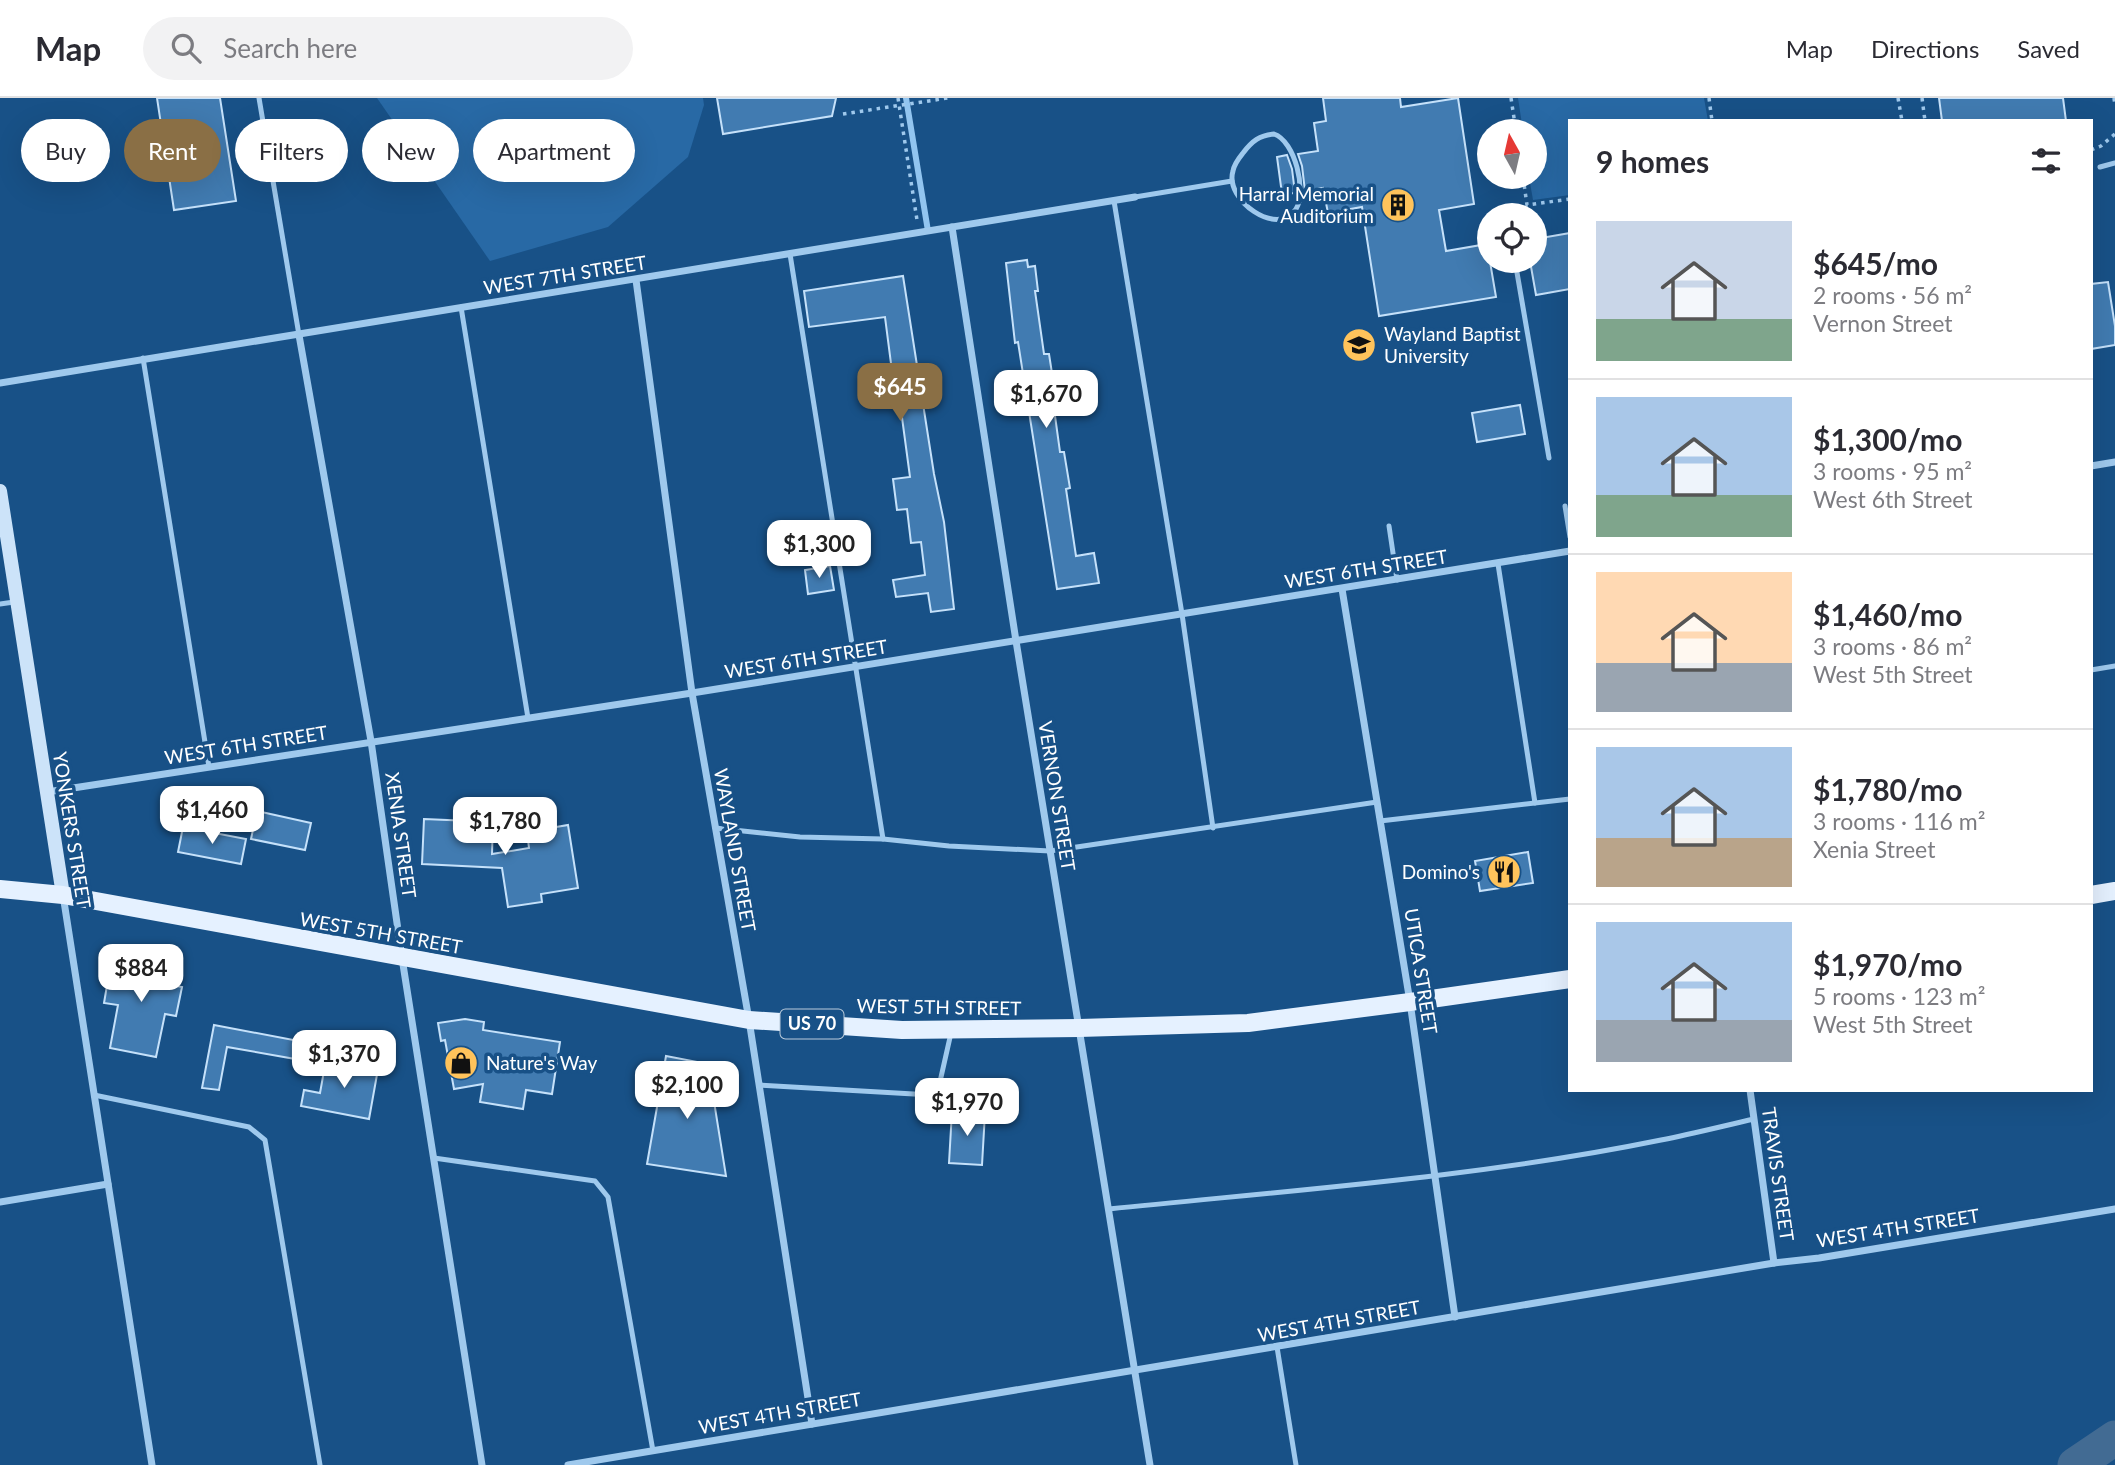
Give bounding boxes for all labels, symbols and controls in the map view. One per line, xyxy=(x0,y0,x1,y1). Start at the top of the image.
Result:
search box xyxy=(143,17,633,80)
text: Map xyxy=(35,28,101,68)
icon: search xyxy=(167,29,205,67)
text: Search here xyxy=(223,32,357,64)
text: Map xyxy=(1786,34,1833,63)
text: Directions xyxy=(1871,34,1979,63)
text: Saved xyxy=(2017,34,2080,63)
chip: Buy xyxy=(21,119,110,182)
chip: Rent xyxy=(124,119,221,182)
chip: Filters xyxy=(235,119,348,182)
chip: New xyxy=(362,119,459,182)
chip: Apartment xyxy=(473,119,635,182)
north arrow xyxy=(1477,119,1547,189)
map controls xyxy=(1477,119,1547,273)
icon: filters xyxy=(2027,142,2065,180)
text: 9 homes xyxy=(1596,143,1709,179)
place label: Harral Memorial Auditorium xyxy=(1239,182,1374,227)
building icon: Harral Memorial Auditorium xyxy=(1379,186,1417,224)
button: locate xyxy=(1477,203,1547,273)
text: $645/mo xyxy=(1813,245,1938,281)
icon: home xyxy=(1652,249,1736,333)
street label: WEST 7TH STREET xyxy=(482,250,648,299)
text: 2 rooms · 56 m² xyxy=(1813,281,1972,309)
text: Vernon Street xyxy=(1813,309,1953,337)
place label: Wayland Baptist University xyxy=(1384,322,1521,367)
school or university icon: Wayland Baptist University xyxy=(1340,326,1378,364)
pin: $645 xyxy=(859,364,941,423)
pin: $1,670 xyxy=(989,370,1103,430)
text: $645 xyxy=(873,372,927,400)
text: $1,670 xyxy=(1010,379,1082,407)
text: $1,300/mo xyxy=(1813,421,1962,457)
icon: home xyxy=(1652,425,1736,509)
text: 3 rooms · 95 m² xyxy=(1813,457,1972,485)
text: West 6th Street xyxy=(1813,485,1973,513)
pin: $1,300 xyxy=(762,520,876,580)
text: $1,300 xyxy=(783,529,855,557)
street label: WEST 6TH STREET xyxy=(1283,544,1449,593)
text: $1,460/mo xyxy=(1813,596,1962,632)
icon: home xyxy=(1652,600,1736,684)
text: 3 rooms · 86 m² xyxy=(1813,632,1972,660)
street label: WEST 6TH STREET xyxy=(723,634,889,683)
text: West 5th Street xyxy=(1813,660,1973,688)
street label: VERNON STREET xyxy=(1034,719,1081,872)
street label: WEST 6TH STREET xyxy=(163,720,329,769)
street label: YONKERS STREET xyxy=(49,750,96,910)
street label: WAYLAND STREET xyxy=(710,767,761,933)
street label: XENIA STREET xyxy=(381,771,422,899)
text: $1,780/mo xyxy=(1813,771,1962,807)
icon: home xyxy=(1652,775,1736,859)
pin: $1,460 xyxy=(155,786,269,846)
text: $1,460 xyxy=(176,795,248,823)
pin: $1,780 xyxy=(448,798,562,857)
text: $1,780 xyxy=(469,806,541,834)
text: 3 rooms · 116 m² xyxy=(1813,807,1985,835)
text: Xenia Street xyxy=(1813,835,1935,863)
restaurant icon: Domino's xyxy=(1485,853,1523,891)
place label: Domino's xyxy=(1402,860,1480,883)
street label: UTICA STREET xyxy=(1400,906,1443,1035)
street label: WEST 5TH STREET xyxy=(298,907,464,958)
pin: $884 xyxy=(100,944,182,1004)
text: $1,970/mo xyxy=(1813,946,1962,982)
icon: home xyxy=(1652,950,1736,1034)
text: $884 xyxy=(114,953,168,981)
text: 5 rooms · 123 m² xyxy=(1813,982,1985,1010)
street label: WEST 5TH STREET xyxy=(856,994,1022,1019)
road number: US 70 xyxy=(780,1009,844,1038)
text: West 5th Street xyxy=(1813,1010,1973,1038)
pin: $1,370 xyxy=(287,1030,401,1090)
text: $1,370 xyxy=(308,1039,380,1067)
shop icon: Nature's Way xyxy=(442,1044,480,1082)
place label: Nature's Way xyxy=(486,1051,598,1074)
pin: $2,100 xyxy=(630,1062,744,1121)
text: $2,100 xyxy=(651,1070,723,1098)
pin: $1,970 xyxy=(910,1079,1024,1138)
text: $1,970 xyxy=(931,1087,1003,1115)
street label: TRAVIS STREET xyxy=(1758,1106,1799,1242)
street label: WEST 4TH STREET xyxy=(1815,1203,1981,1252)
street label: WEST 4TH STREET xyxy=(1256,1295,1422,1346)
street label: WEST 4TH STREET xyxy=(697,1387,863,1438)

